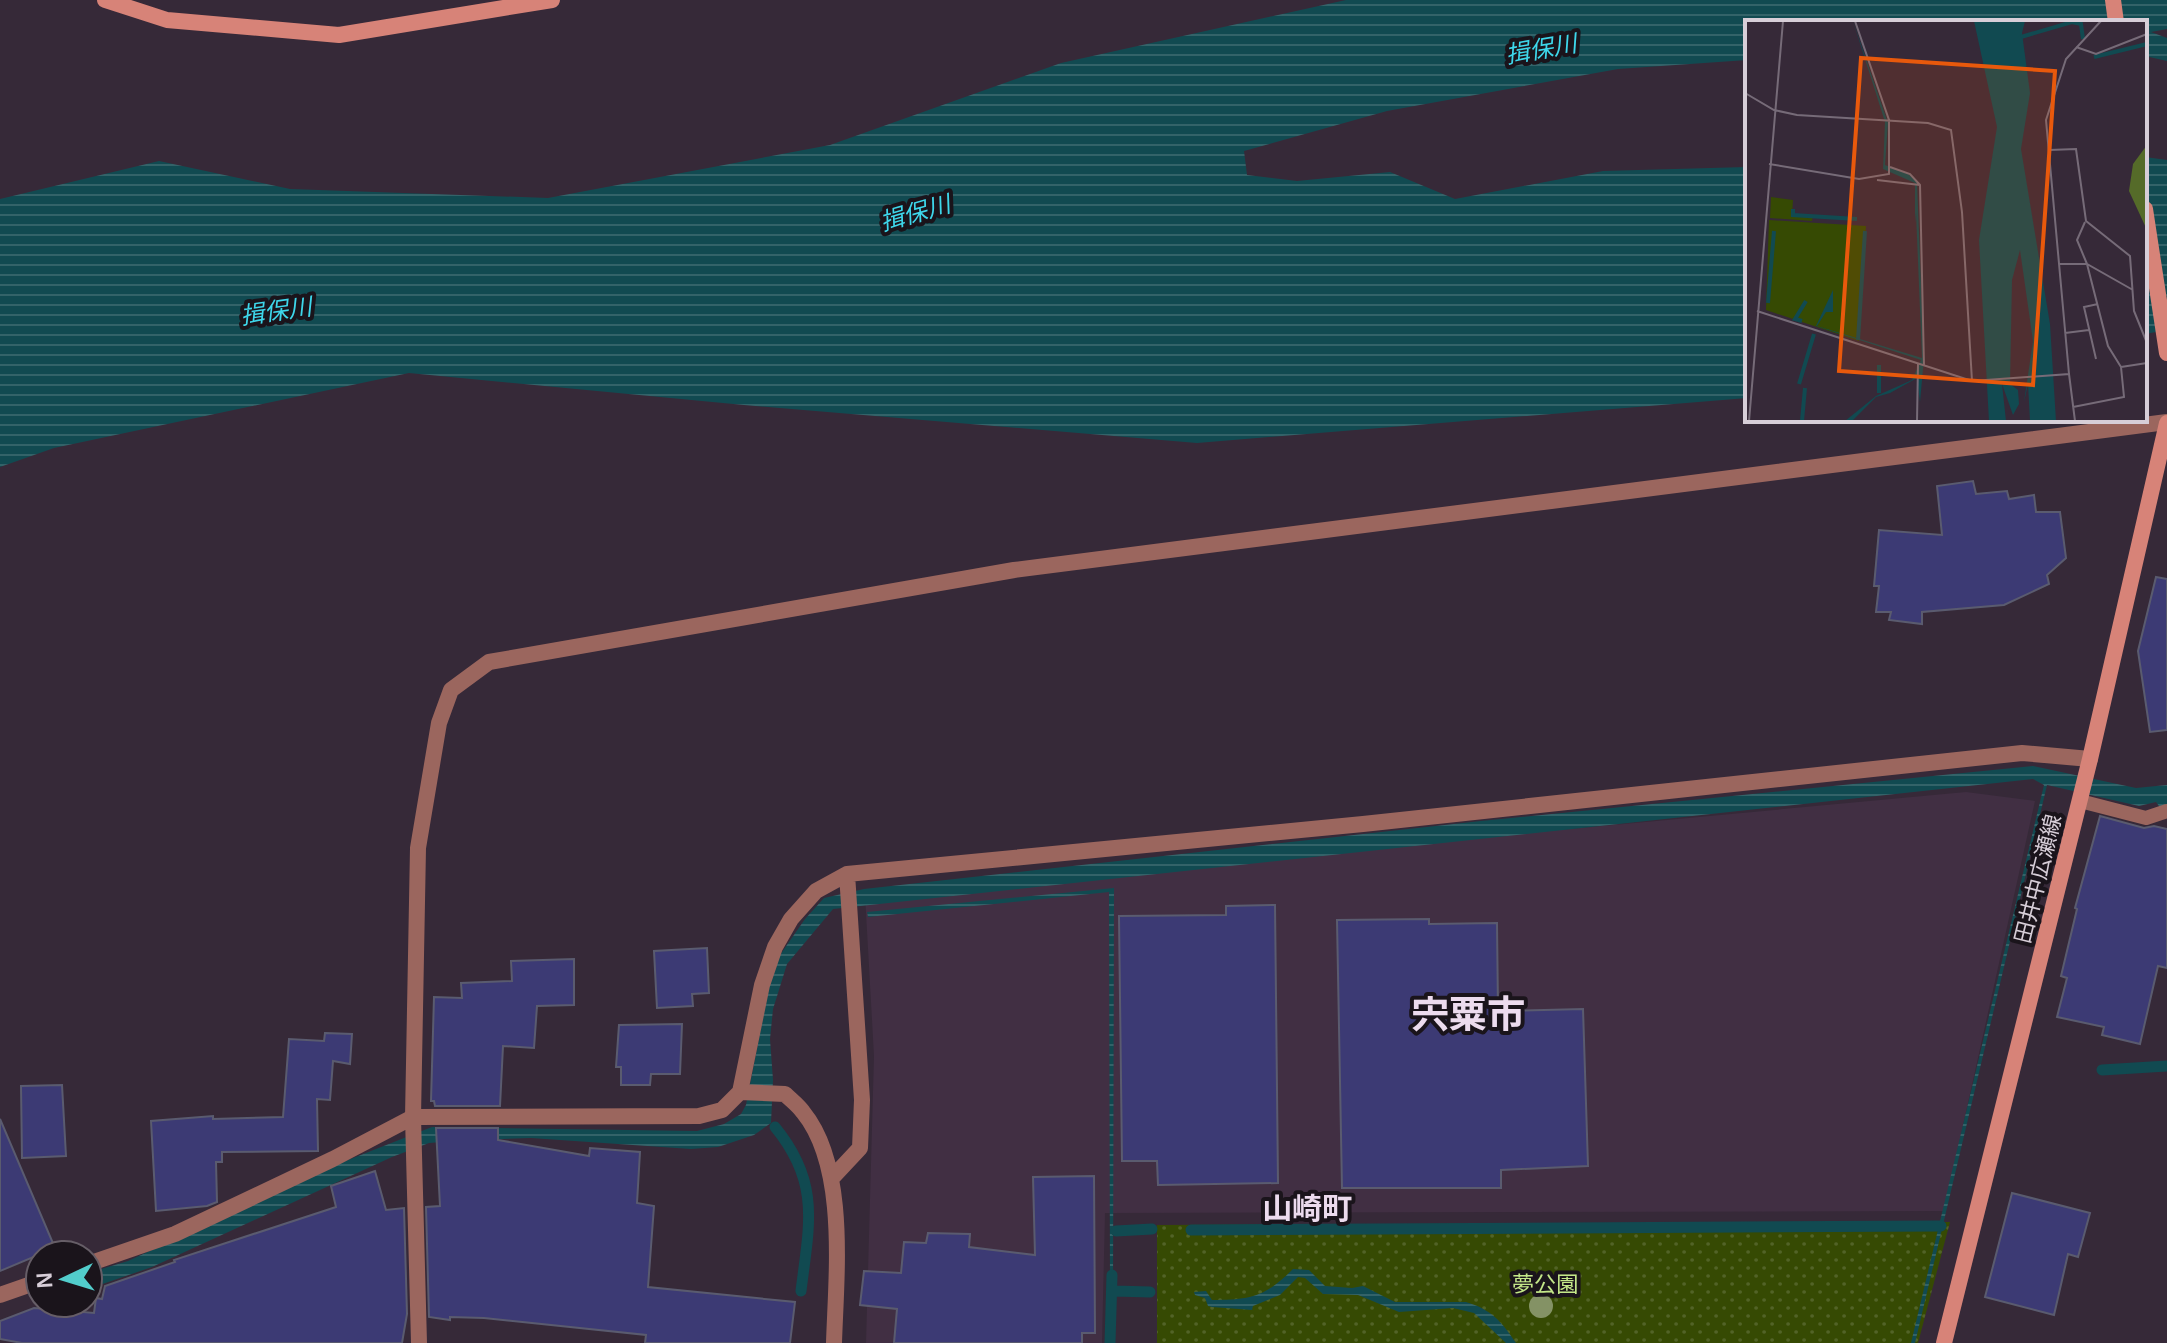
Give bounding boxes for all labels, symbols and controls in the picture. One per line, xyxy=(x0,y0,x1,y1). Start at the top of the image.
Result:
inset map xyxy=(1745,20,2147,422)
water label: 揖保川 xyxy=(1503,29,1582,69)
water label: 揖保川 xyxy=(877,189,956,236)
water label: 揖保川 xyxy=(238,292,316,329)
street label: 田井中広瀬線 xyxy=(2010,812,2066,946)
district label: 宍粟市 xyxy=(1411,994,1525,1036)
district label: 山崎町 xyxy=(1262,1192,1352,1225)
north arrow xyxy=(24,1239,104,1319)
text: N xyxy=(32,1272,58,1289)
park label: 夢公園 xyxy=(1512,1272,1578,1297)

